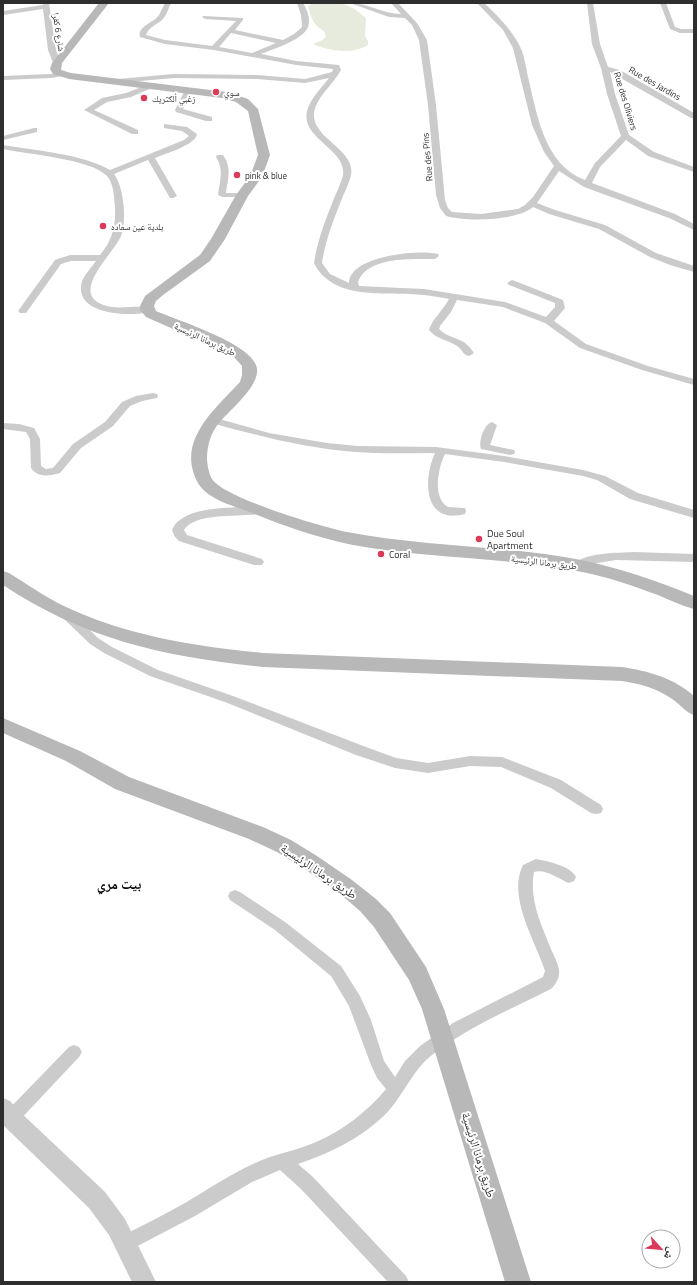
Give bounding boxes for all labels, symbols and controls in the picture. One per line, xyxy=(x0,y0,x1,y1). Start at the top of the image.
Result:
street label: شارع 6 كفرا xyxy=(50,12,68,52)
street label: Rue des Jardins xyxy=(627,63,683,103)
street label: Rue des Oliviers xyxy=(611,70,641,132)
place label: سوي xyxy=(224,86,240,100)
marker: سوي xyxy=(211,87,221,97)
place label: زغبي ألكتريك xyxy=(152,92,196,106)
marker: زغبي ألكتريك xyxy=(139,93,149,103)
street label: Rue des Pins xyxy=(418,132,436,182)
place label: pink & blue xyxy=(245,169,288,182)
marker: pink & blue xyxy=(232,170,242,180)
place label: بلدية عين سعاده xyxy=(111,220,164,233)
marker: بلدية عين سعاده xyxy=(98,221,108,231)
street label: طريق برمانا الرئيسية xyxy=(172,319,238,359)
place label: Due Soul Apartment xyxy=(487,526,533,553)
marker: Due Soul Apartment xyxy=(474,534,484,544)
place label: Coral xyxy=(389,547,410,562)
marker: Coral xyxy=(376,549,386,559)
street label: طريق برمانا الرئيسية xyxy=(510,552,578,572)
street label: طريق برمانا الرئيسية xyxy=(277,838,361,904)
district label: بيت مري xyxy=(97,873,141,895)
street label: طريق برمانا الرئيسية xyxy=(457,1110,501,1200)
north arrow xyxy=(641,1229,681,1269)
text: ش xyxy=(660,1245,680,1263)

